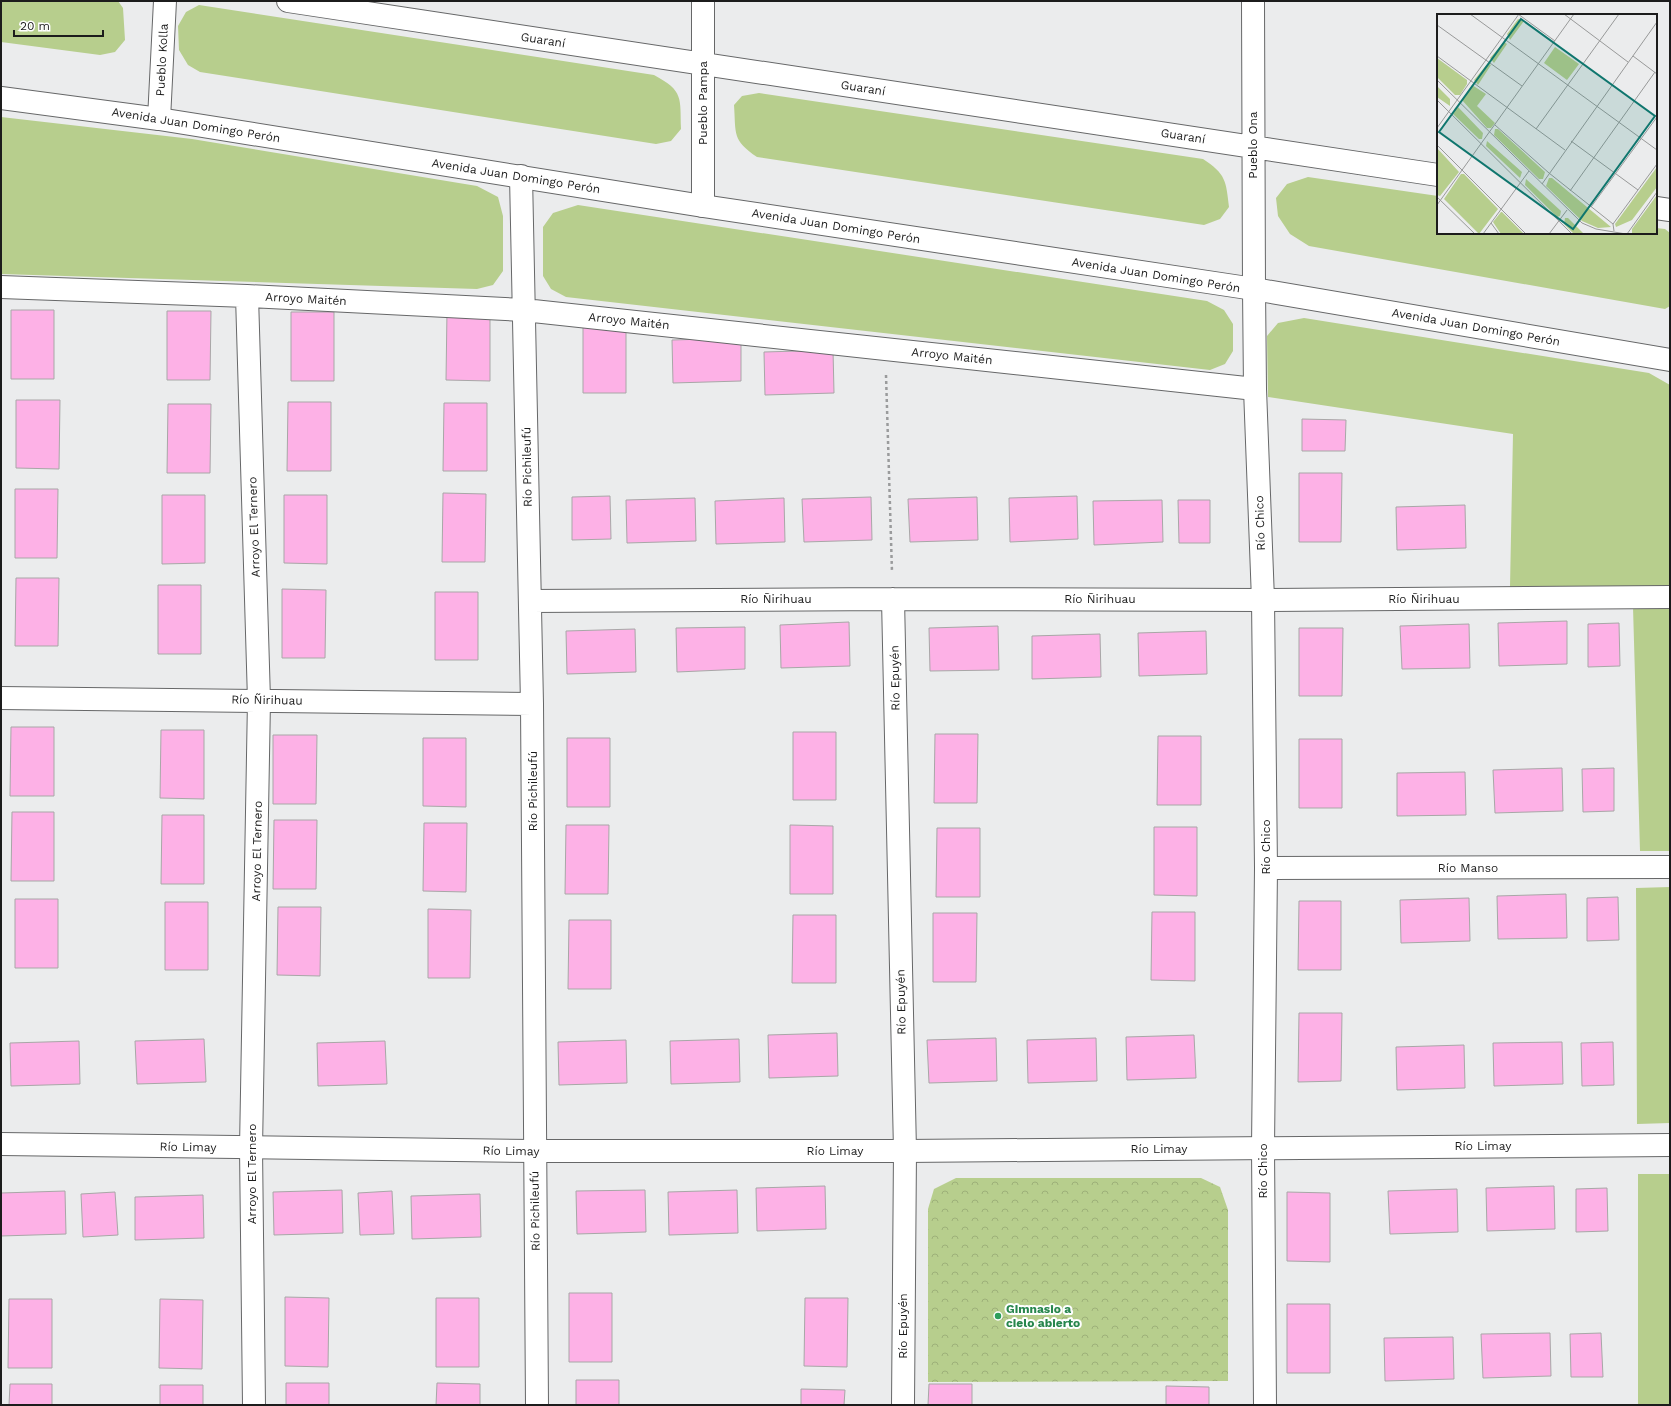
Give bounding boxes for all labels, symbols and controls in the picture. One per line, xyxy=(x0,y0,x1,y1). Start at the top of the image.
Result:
scale bar xyxy=(14,12,103,38)
inset map xyxy=(1437,14,1657,234)
text: 20 m xyxy=(20,19,50,33)
street label: Pueblo Kolla xyxy=(153,23,171,97)
street label: Guaraní xyxy=(520,30,566,50)
street label: Pueblo Pampa xyxy=(696,61,710,145)
street label: Guaraní xyxy=(840,78,886,98)
street label: Avenida Juan Domingo Perón xyxy=(111,105,281,145)
street label: Pueblo Ona xyxy=(1246,111,1260,179)
street label: Guaraní xyxy=(1160,126,1206,146)
street label: Avenida Juan Domingo Perón xyxy=(431,156,601,196)
street label: Avenida Juan Domingo Perón xyxy=(751,206,921,246)
street label: Avenida Juan Domingo Perón xyxy=(1071,255,1241,295)
street label: Arroyo Maitén xyxy=(265,290,347,308)
street label: Avenida Juan Domingo Perón xyxy=(1391,305,1561,349)
street label: Arroyo Maitén xyxy=(588,310,670,332)
street label: Arroyo Maitén xyxy=(911,345,993,367)
street label: Río Pichileufú xyxy=(519,427,535,507)
street label: Arroyo El Ternero xyxy=(245,476,263,578)
street label: Río Chico xyxy=(1252,495,1268,551)
street label: Río Ñirihuau xyxy=(740,592,812,606)
street label: Río Ñirihuau xyxy=(1064,592,1136,606)
street label: Río Ñirihuau xyxy=(1388,592,1460,606)
street label: Río Epuyén xyxy=(887,645,903,711)
street label: Río Ñirihuau xyxy=(231,692,303,708)
street label: Río Pichileufú xyxy=(526,751,540,831)
street label: Arroyo El Ternero xyxy=(249,801,265,901)
street label: Río Chico xyxy=(1259,819,1273,875)
street label: Río Manso xyxy=(1438,861,1498,875)
street label: Río Epuyén xyxy=(893,969,909,1035)
street label: Arroyo El Ternero xyxy=(245,1124,259,1224)
street label: Río Limay xyxy=(1455,1139,1512,1153)
street label: Río Limay xyxy=(159,1140,217,1155)
street label: Río Limay xyxy=(1131,1142,1188,1156)
street label: Río Chico xyxy=(1256,1143,1270,1199)
street label: Río Limay xyxy=(482,1144,540,1159)
street label: Río Limay xyxy=(807,1144,864,1158)
street label: Río Pichileufú xyxy=(527,1171,543,1251)
street label: Río Epuyén xyxy=(896,1293,910,1359)
place label: Gimnasio a cielo abierto xyxy=(1006,1302,1080,1330)
marker: Gimnasio a cielo abierto xyxy=(993,1311,1003,1321)

